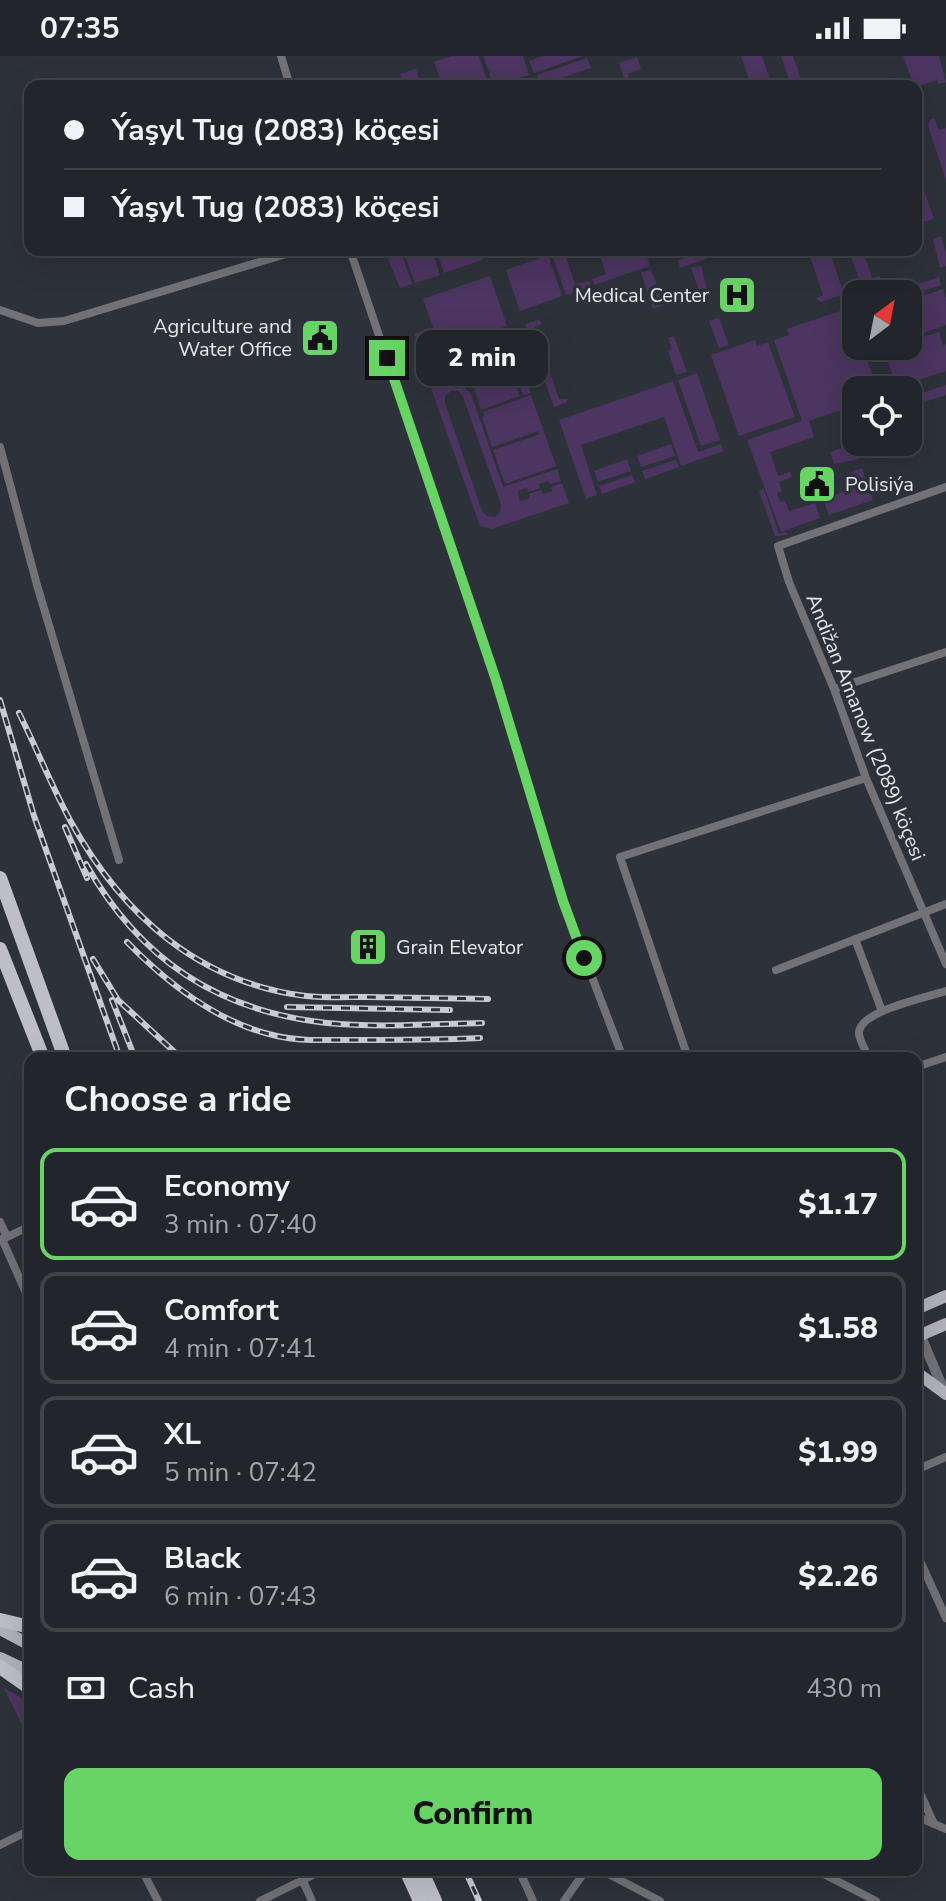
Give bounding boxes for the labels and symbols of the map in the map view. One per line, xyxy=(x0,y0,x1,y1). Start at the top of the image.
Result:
hospital icon: Medical Center xyxy=(716,274,758,316)
north arrow xyxy=(842,280,922,360)
place label: Medical Center xyxy=(575,282,709,309)
place label: Agriculture and Water Office xyxy=(153,313,292,363)
public building icon: Agriculture and Water Office xyxy=(299,317,341,359)
callout: 2 min xyxy=(415,330,547,386)
route end xyxy=(369,340,405,376)
public building icon: Polisiýa xyxy=(796,463,838,505)
place label: Polisiýa xyxy=(845,471,914,498)
street label: Andižan Amanow (2089) köçesi xyxy=(799,590,932,865)
building icon: Grain Elevator xyxy=(347,926,389,968)
place label: Grain Elevator xyxy=(396,934,523,961)
route start xyxy=(566,940,602,976)

